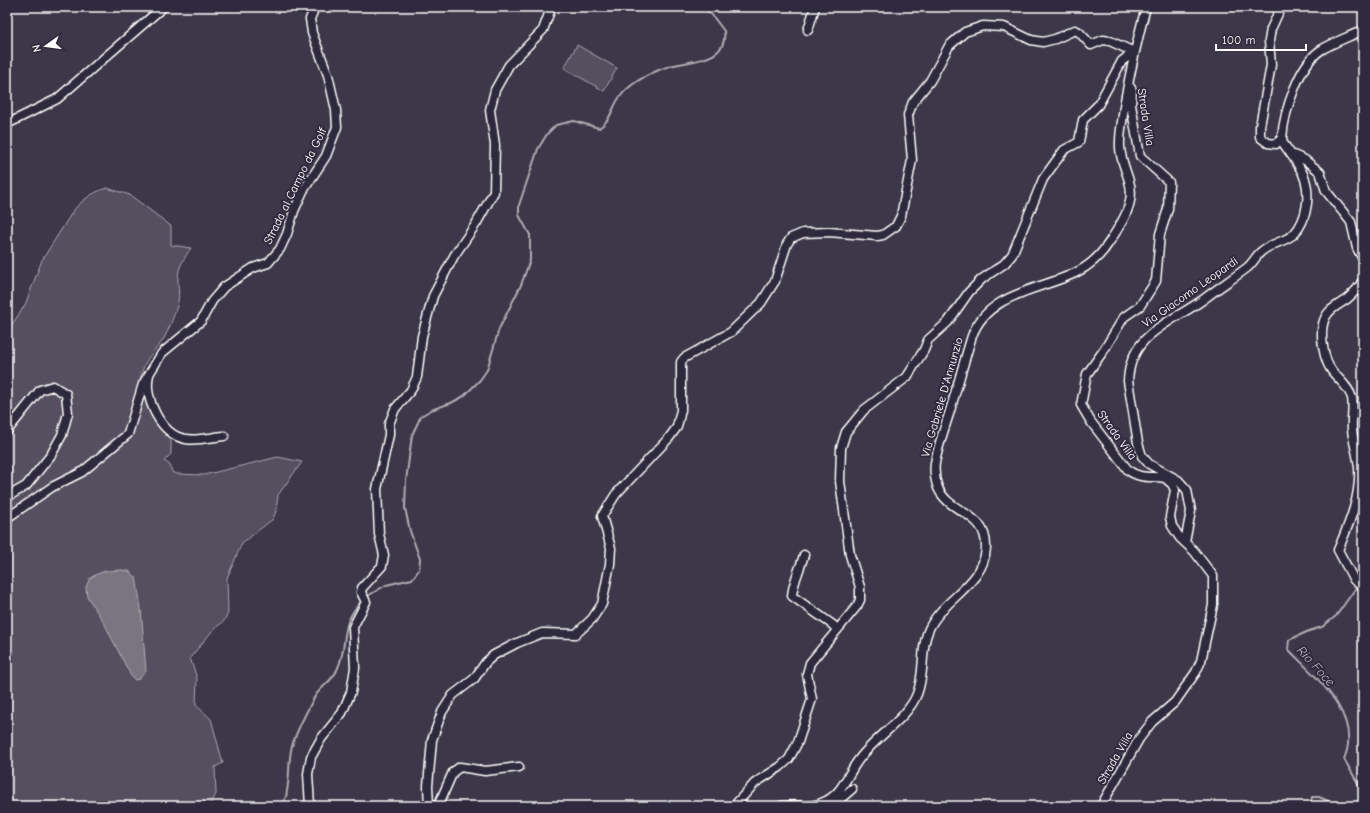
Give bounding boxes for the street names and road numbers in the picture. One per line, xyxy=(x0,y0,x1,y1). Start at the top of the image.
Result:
street label: Strada Villa xyxy=(1135,87,1157,147)
street label: Strada al Campo da Golf xyxy=(261,125,330,247)
street label: Via Giacomo Leopardi xyxy=(1139,254,1241,330)
street label: Via Gabriele D'Annunzio xyxy=(918,336,966,458)
street label: Strada Villa xyxy=(1094,407,1140,463)
street label: Strada Villa xyxy=(1094,729,1136,787)

